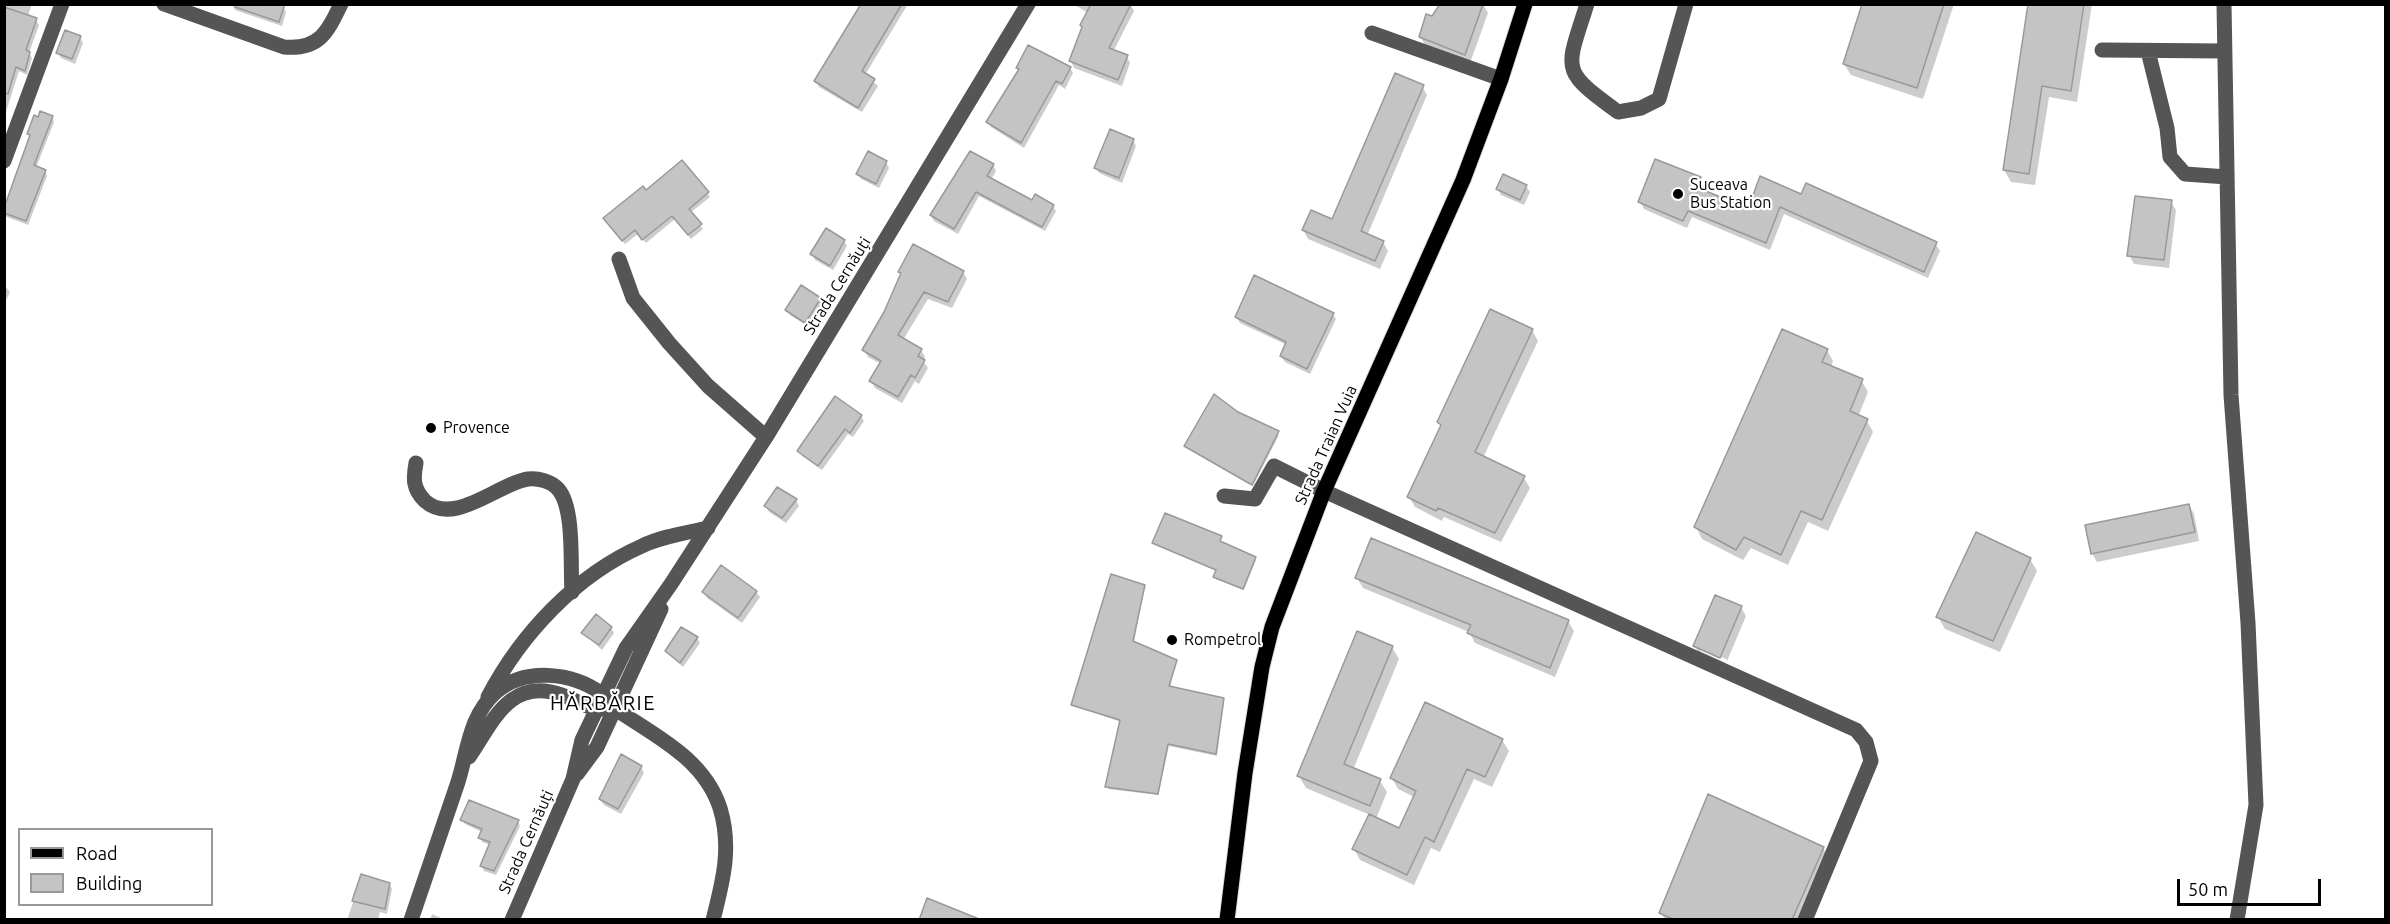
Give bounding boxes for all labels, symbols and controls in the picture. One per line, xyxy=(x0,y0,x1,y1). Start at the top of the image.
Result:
place label: Suceava Bus Station xyxy=(1690,175,1771,213)
marker: Suceava Bus Station xyxy=(1671,187,1685,201)
street label: Strada Cernăuți xyxy=(799,234,875,338)
street label: Strada Traian Vuia xyxy=(1291,382,1361,508)
place label: Provence xyxy=(443,418,510,438)
marker: Provence xyxy=(424,421,438,435)
place label: Rompetrol xyxy=(1184,630,1261,650)
marker: Rompetrol xyxy=(1165,633,1179,647)
district label: HĂRBĂRIE xyxy=(550,691,656,715)
street label: Strada Cernăuți xyxy=(495,787,557,897)
legend xyxy=(18,828,213,906)
text: Road xyxy=(76,843,118,863)
scale bar xyxy=(2180,867,2324,905)
text: Building xyxy=(76,873,142,893)
text: 50 m xyxy=(2188,879,2228,899)

